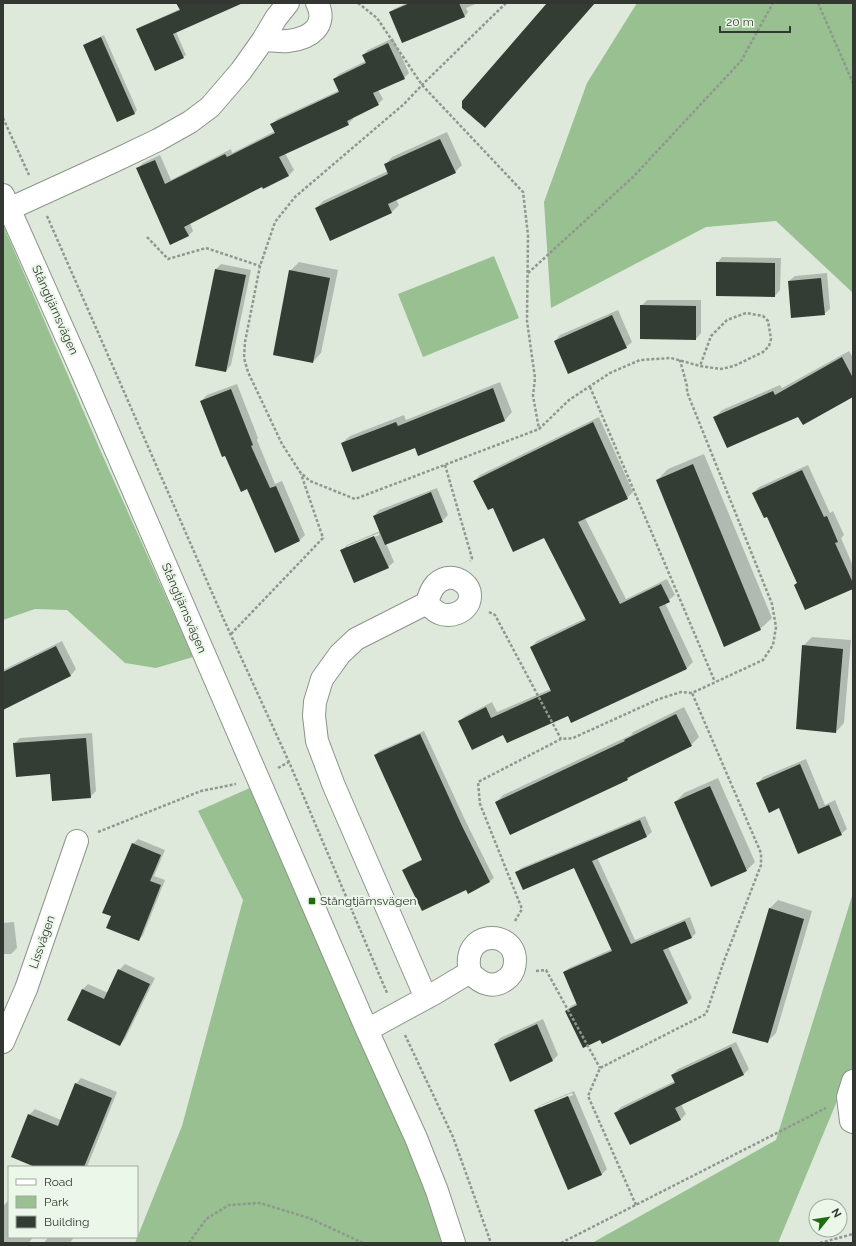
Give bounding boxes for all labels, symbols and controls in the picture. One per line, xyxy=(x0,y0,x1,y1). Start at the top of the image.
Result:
scale bar xyxy=(720,8,790,34)
text: 20 m xyxy=(726,15,754,29)
street label: Stångtjärnsvägen xyxy=(29,263,81,357)
street label: Stångtjärnsvägen xyxy=(159,561,209,655)
place label: Stångtjärnsvägen xyxy=(320,894,417,908)
marker: Stångtjärnsvägen xyxy=(307,896,317,906)
street label: Lissvägen xyxy=(26,914,58,970)
legend xyxy=(8,1166,138,1238)
text: Road xyxy=(44,1175,73,1189)
text: Park xyxy=(44,1195,69,1209)
north arrow xyxy=(808,1198,848,1238)
text: N xyxy=(828,1206,844,1220)
text: Building xyxy=(44,1215,90,1229)

